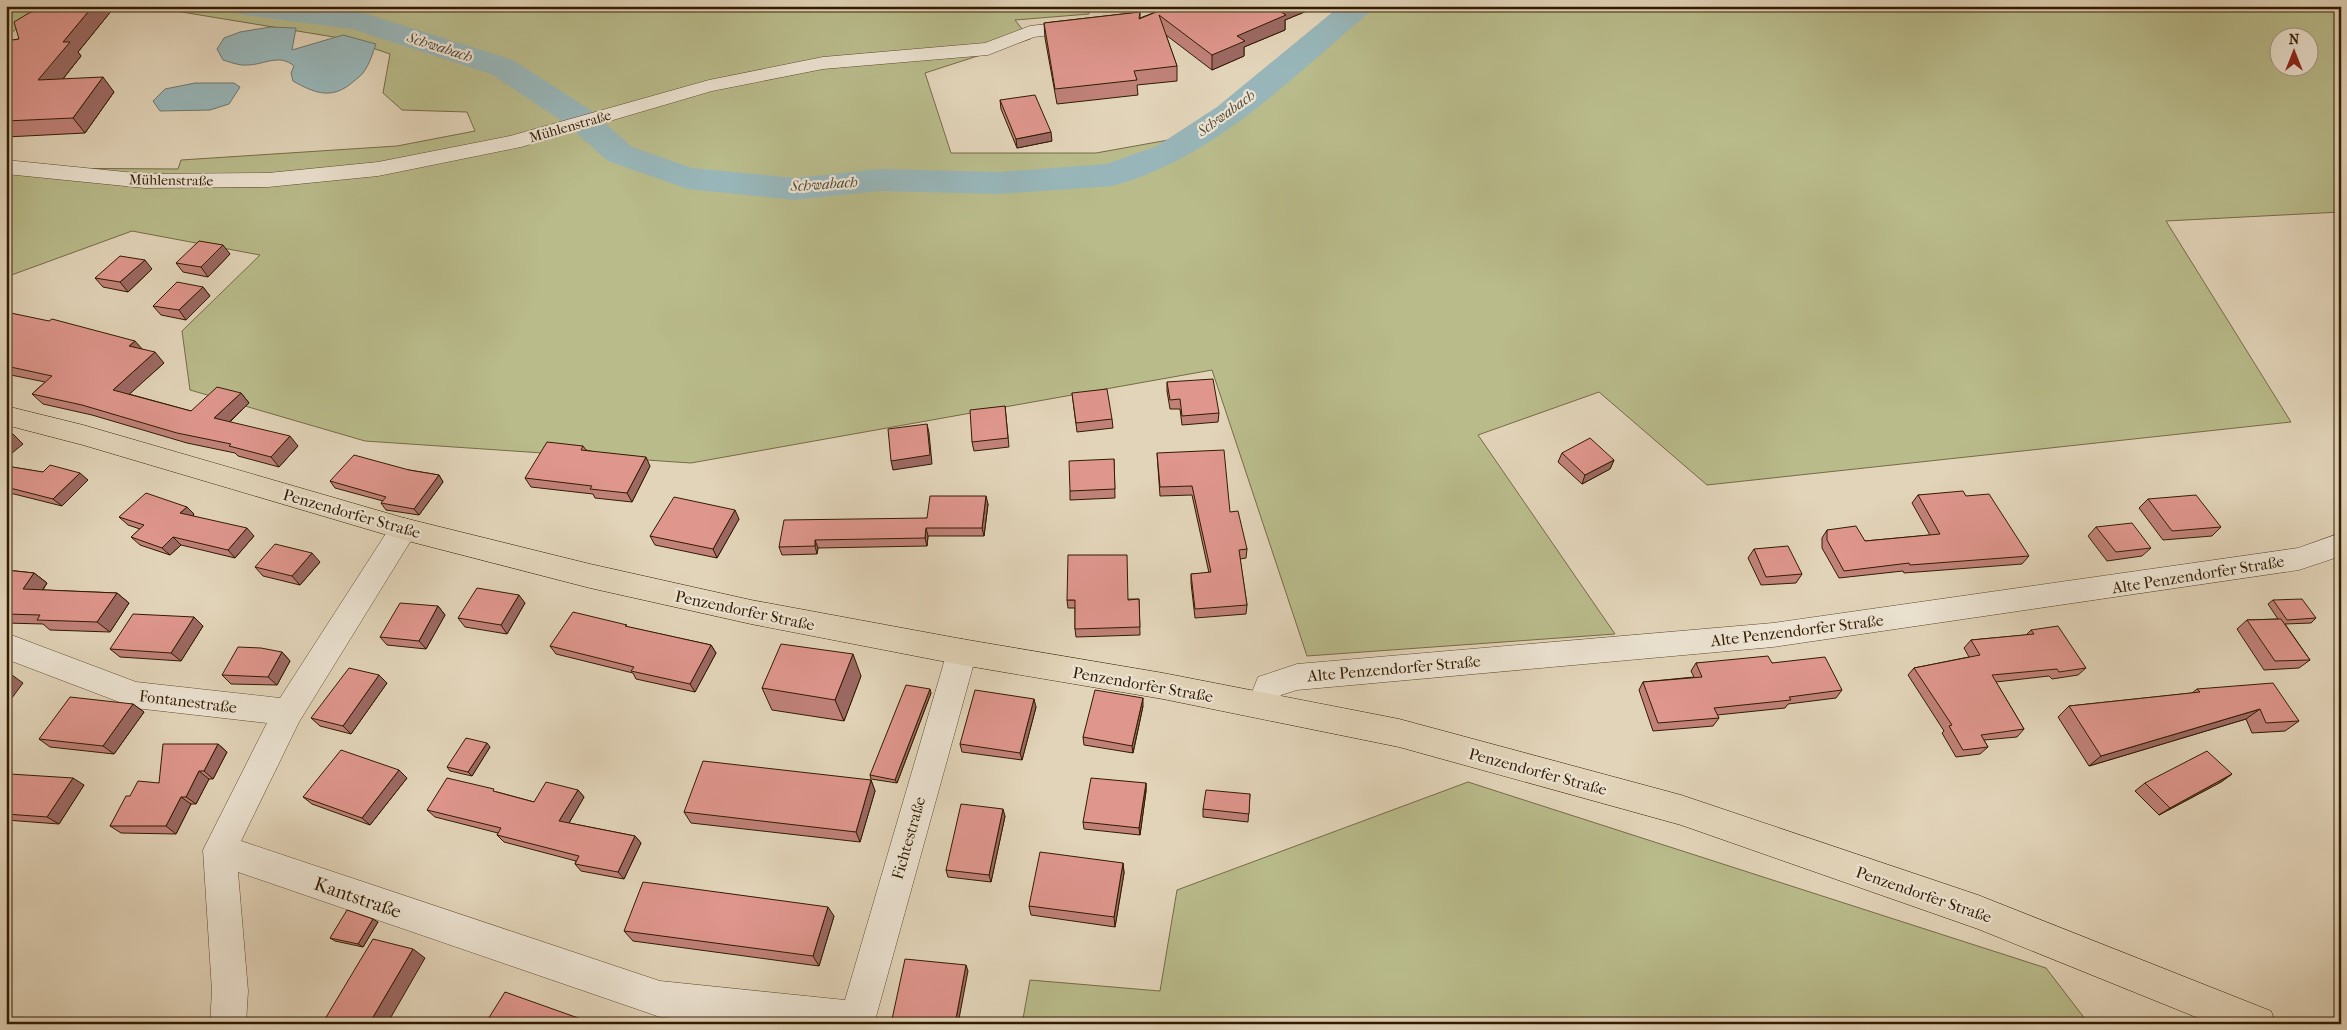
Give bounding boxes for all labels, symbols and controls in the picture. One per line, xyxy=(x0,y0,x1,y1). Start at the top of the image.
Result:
water label: Schwabach xyxy=(404,28,475,66)
north arrow xyxy=(2270,28,2320,78)
text: N xyxy=(2289,31,2300,48)
water label: Schwabach xyxy=(1193,86,1259,141)
street label: Mühlenstraße xyxy=(527,107,613,146)
street label: Mühlenstraße xyxy=(129,171,213,190)
water label: Schwabach xyxy=(789,173,859,195)
street label: Penzendorfer Straße xyxy=(281,485,423,542)
street label: Alte Penzendorfer Straße xyxy=(2110,551,2286,598)
street label: Penzendorfer Straße xyxy=(673,586,817,635)
street label: Alte Penzendorfer Straße xyxy=(1709,610,1885,651)
street label: Alte Penzendorfer Straße xyxy=(1306,651,1482,686)
street label: Penzendorfer Straße xyxy=(1071,663,1215,706)
street label: Fontanestraße xyxy=(138,686,238,717)
street label: Penzendorfer Straße xyxy=(1467,744,1609,799)
street label: Fichtestraße xyxy=(888,795,929,882)
street label: Penzendorfer Straße xyxy=(1853,862,1994,927)
street label: Kantstraße xyxy=(311,873,404,923)

